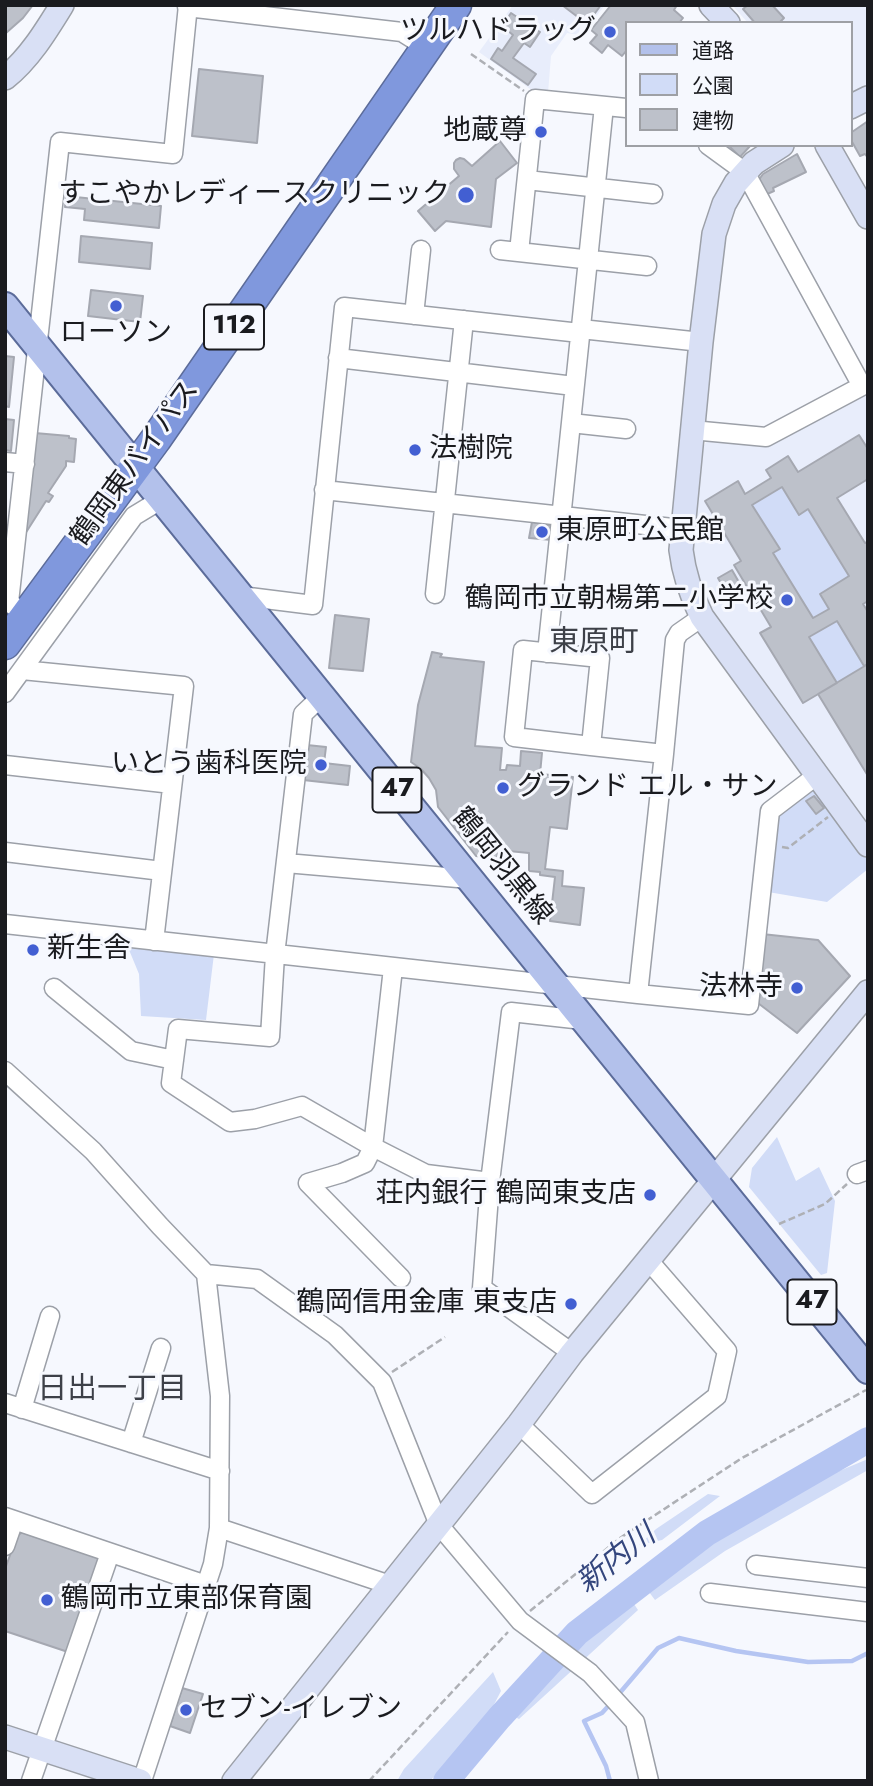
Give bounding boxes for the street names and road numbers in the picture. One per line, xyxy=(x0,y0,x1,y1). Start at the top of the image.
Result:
road number: 112 xyxy=(204,304,264,350)
street label: 鶴岡東バイパス xyxy=(65,375,207,553)
road number: 47 xyxy=(372,768,422,812)
street label: 鶴岡羽黒線 xyxy=(444,802,558,932)
road number: 47 xyxy=(788,1280,836,1324)

